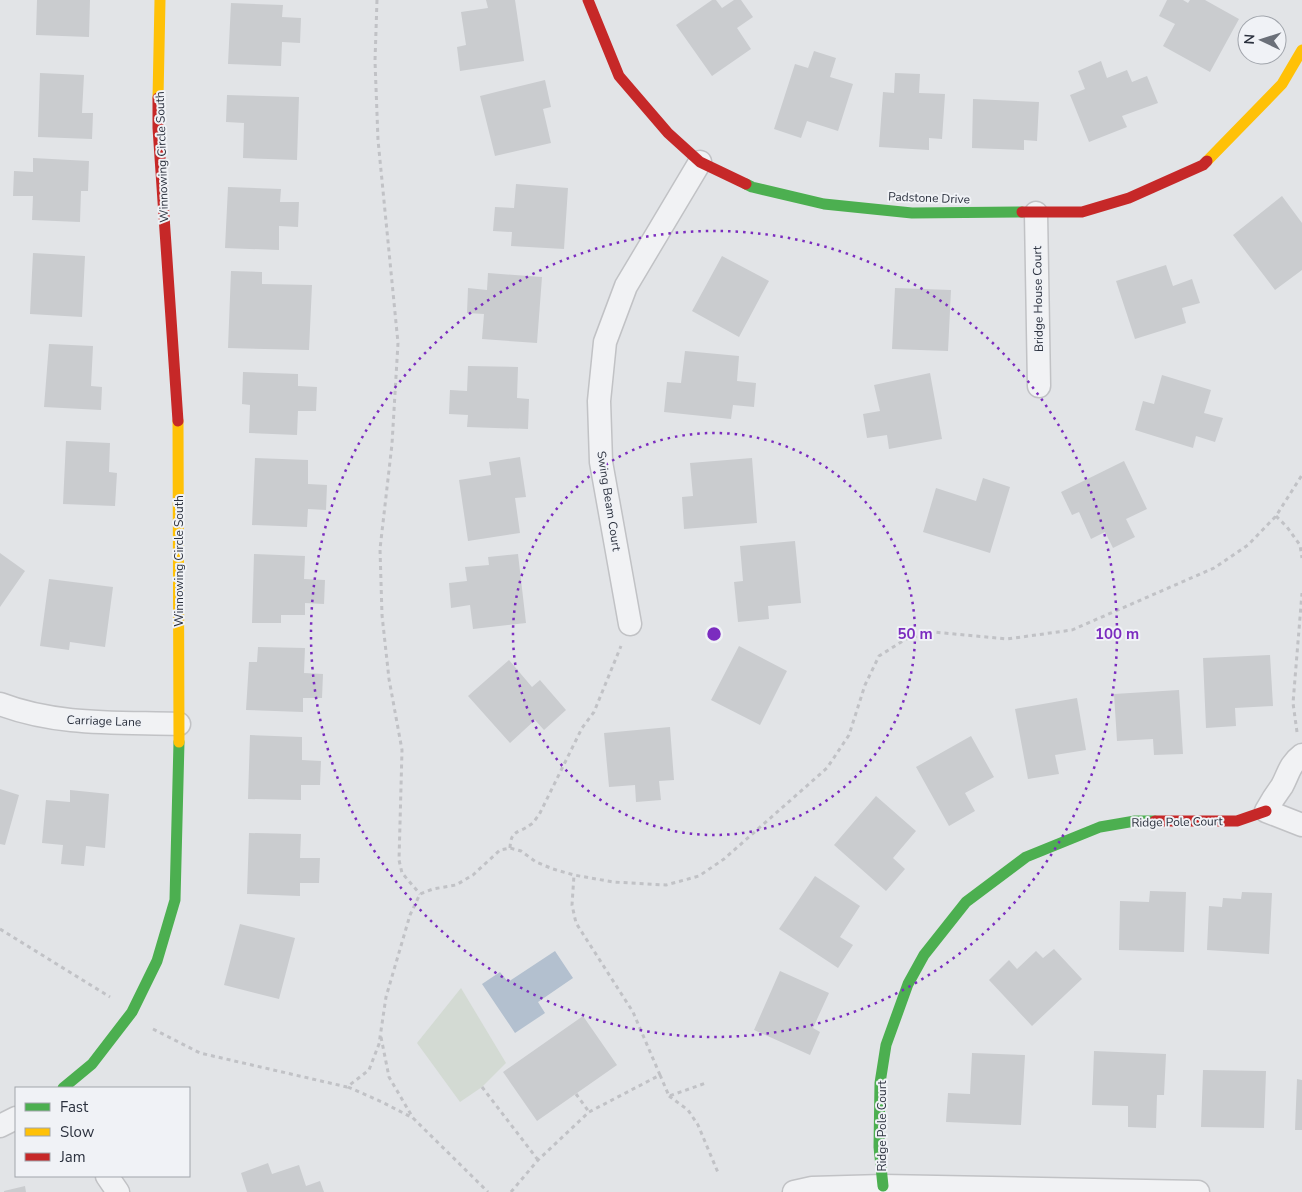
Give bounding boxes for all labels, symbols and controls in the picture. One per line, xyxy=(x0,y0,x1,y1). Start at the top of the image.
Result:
north arrow xyxy=(1237,15,1287,65)
text: N xyxy=(1240,33,1259,45)
street label: Winnowing Circle South xyxy=(152,91,172,223)
street label: Padstone Drive xyxy=(888,189,970,207)
street label: Bridge House Court xyxy=(1029,245,1047,352)
street label: Swing Beam Court xyxy=(593,450,625,553)
street label: Winnowing Circle South xyxy=(171,495,187,627)
text: 50 m xyxy=(897,624,933,644)
text: 100 m xyxy=(1095,624,1139,644)
centre of rings xyxy=(705,625,723,643)
street label: Carriage Lane xyxy=(66,712,142,730)
street label: Ridge Pole Court xyxy=(1131,813,1223,831)
street label: Ridge Pole Court xyxy=(874,1080,890,1172)
legend xyxy=(15,1087,190,1177)
text: Fast xyxy=(60,1097,89,1117)
text: Slow xyxy=(60,1122,95,1142)
text: Jam xyxy=(59,1147,86,1167)

